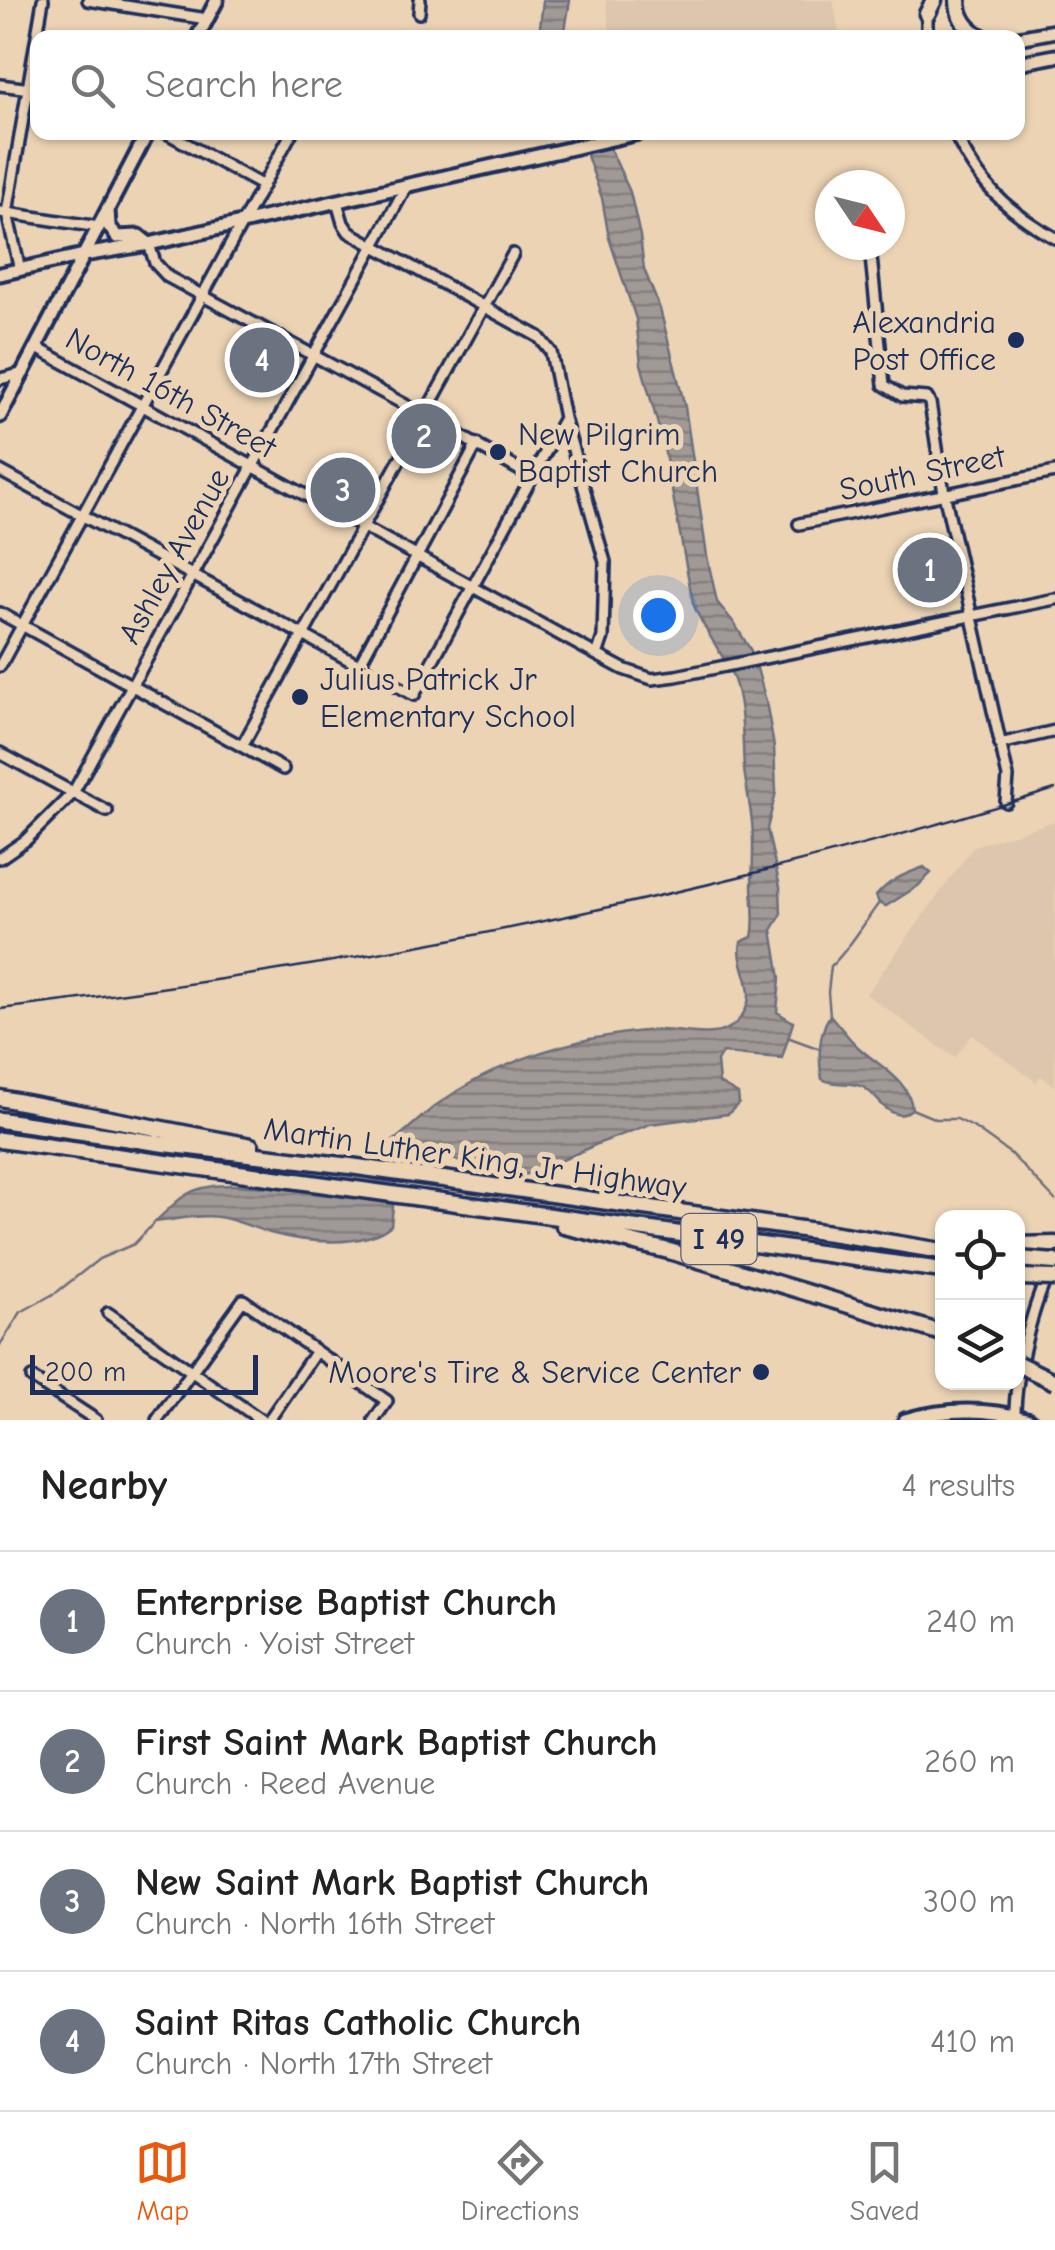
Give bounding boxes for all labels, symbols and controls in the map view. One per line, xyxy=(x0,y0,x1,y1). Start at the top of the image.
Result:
search box xyxy=(30,30,1025,140)
icon: search xyxy=(65,58,120,113)
text: Search here xyxy=(145,63,343,107)
north arrow xyxy=(815,170,905,260)
place label: Alexandria Post Office xyxy=(852,304,996,378)
street label: North 16th Street xyxy=(59,320,283,467)
pin: 4 xyxy=(230,322,294,398)
marker: Alexandria Post Office xyxy=(1005,329,1027,351)
pin: 2 xyxy=(392,398,456,474)
place label: New Pilgrim Baptist Church xyxy=(518,416,718,490)
street label: South Street xyxy=(836,437,1009,509)
marker: New Pilgrim Baptist Church xyxy=(487,441,509,463)
pin: 3 xyxy=(310,452,376,528)
street label: Ashley Avenue xyxy=(111,462,237,650)
pin: 1 xyxy=(898,532,962,608)
your location xyxy=(633,590,684,641)
place label: Julius Patrick Jr Elementary School xyxy=(320,661,576,735)
marker: Julius Patrick Jr Elementary School xyxy=(289,686,311,708)
street label: Martin Luther King, Jr Highway xyxy=(261,1110,689,1206)
map controls xyxy=(935,1210,1025,1390)
button: locate xyxy=(935,1210,1025,1300)
road number: I 49 xyxy=(682,1214,756,1264)
button: layers xyxy=(935,1300,1025,1390)
scale bar xyxy=(30,1350,258,1394)
place label: Moore's Tire & Service Center xyxy=(328,1354,741,1391)
text: 200 m xyxy=(45,1356,126,1388)
marker: Moore's Tire & Service Center xyxy=(750,1361,772,1383)
text: Nearby xyxy=(40,1461,167,1510)
text: 4 results xyxy=(902,1467,1015,1504)
text: Enterprise Baptist Church xyxy=(135,1581,557,1625)
text: 1 xyxy=(66,1603,79,1640)
text: 240 m xyxy=(926,1603,1015,1640)
text: Church · Yoist Street xyxy=(135,1625,414,1662)
text: First Saint Mark Baptist Church xyxy=(135,1721,658,1765)
text: 2 xyxy=(65,1743,80,1780)
text: 260 m xyxy=(924,1743,1015,1780)
text: Church · Reed Avenue xyxy=(135,1765,435,1802)
text: New Saint Mark Baptist Church xyxy=(135,1861,649,1905)
text: 3 xyxy=(65,1883,80,1920)
text: 300 m xyxy=(923,1883,1015,1920)
text: Church · North 16th Street xyxy=(135,1905,494,1942)
text: Saint Ritas Catholic Church xyxy=(135,2001,581,2045)
text: 4 xyxy=(65,2023,80,2060)
text: 410 m xyxy=(930,2023,1015,2060)
text: Church · North 17th Street xyxy=(135,2045,492,2082)
tab: Map xyxy=(135,2135,190,2227)
tab: Directions xyxy=(461,2135,579,2227)
tab: Saved xyxy=(850,2135,920,2227)

